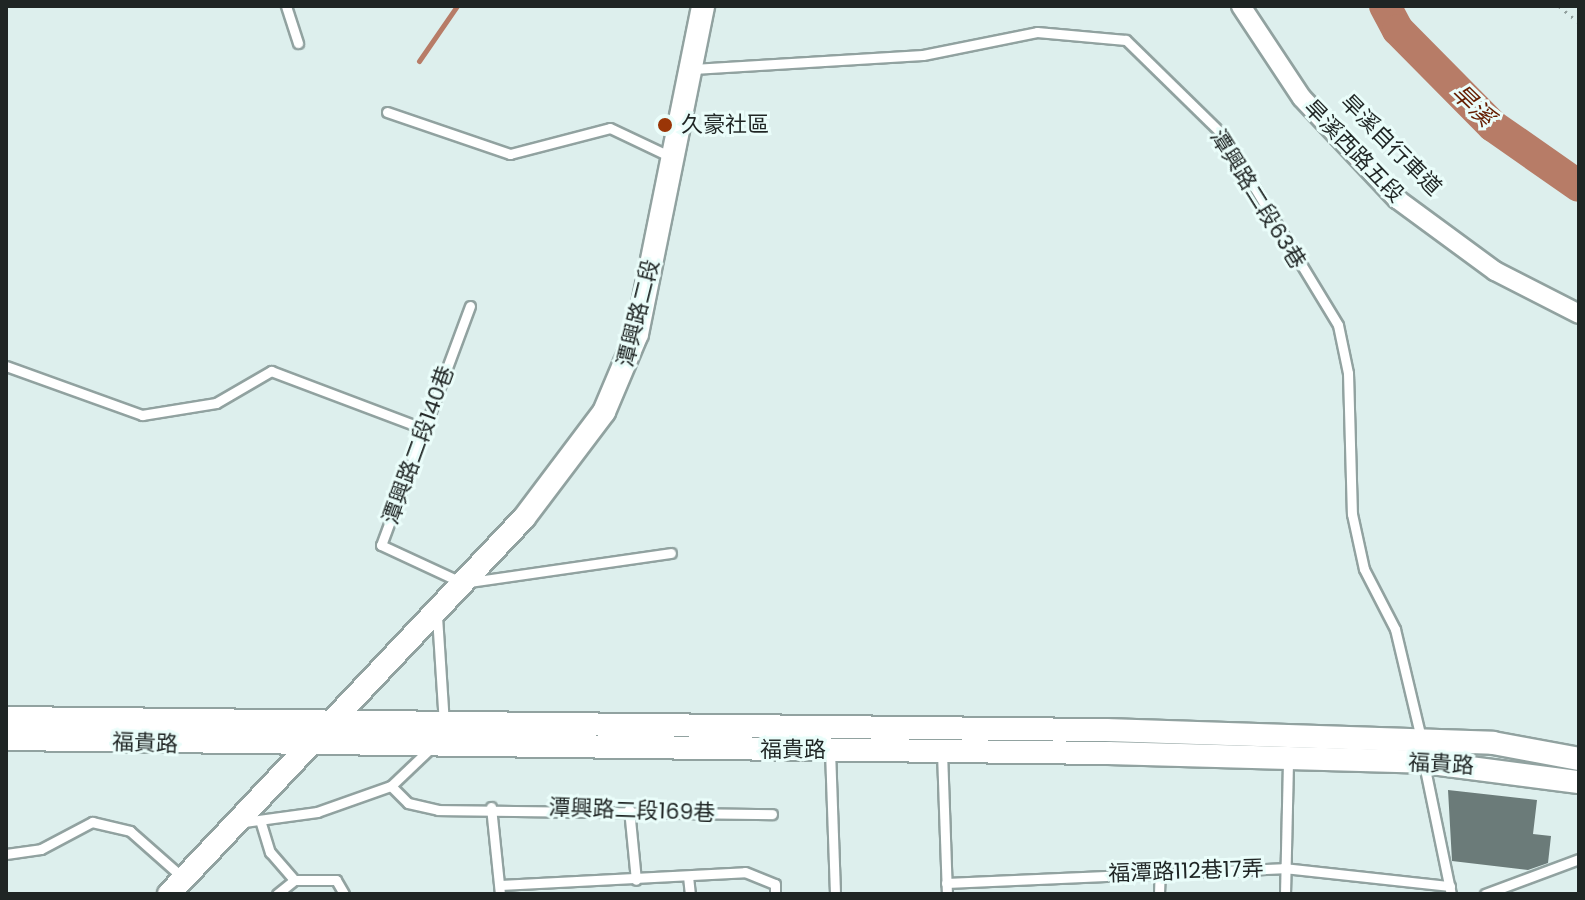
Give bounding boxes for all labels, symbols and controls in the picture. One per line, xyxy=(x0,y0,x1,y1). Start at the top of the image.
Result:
water label: 旱溪 xyxy=(1446,78,1500,132)
street label: 旱溪自行車道 xyxy=(1335,89,1447,201)
street label: 旱溪西路五段 xyxy=(1299,94,1409,208)
place label: 久豪社區 xyxy=(681,112,769,138)
marker: 久豪社區 xyxy=(656,116,674,134)
street label: 潭興路二段63巷 xyxy=(1205,125,1311,273)
street label: 潭興路二段 xyxy=(612,256,664,370)
street label: 潭興路二段140巷 xyxy=(377,362,459,528)
street label: 福貴路 xyxy=(112,729,178,757)
street label: 福貴路 xyxy=(760,737,826,763)
street label: 福貴路 xyxy=(1407,749,1475,779)
street label: 潭興路二段169巷 xyxy=(548,794,716,826)
street label: 福潭路112巷17弄 xyxy=(1108,855,1264,887)

